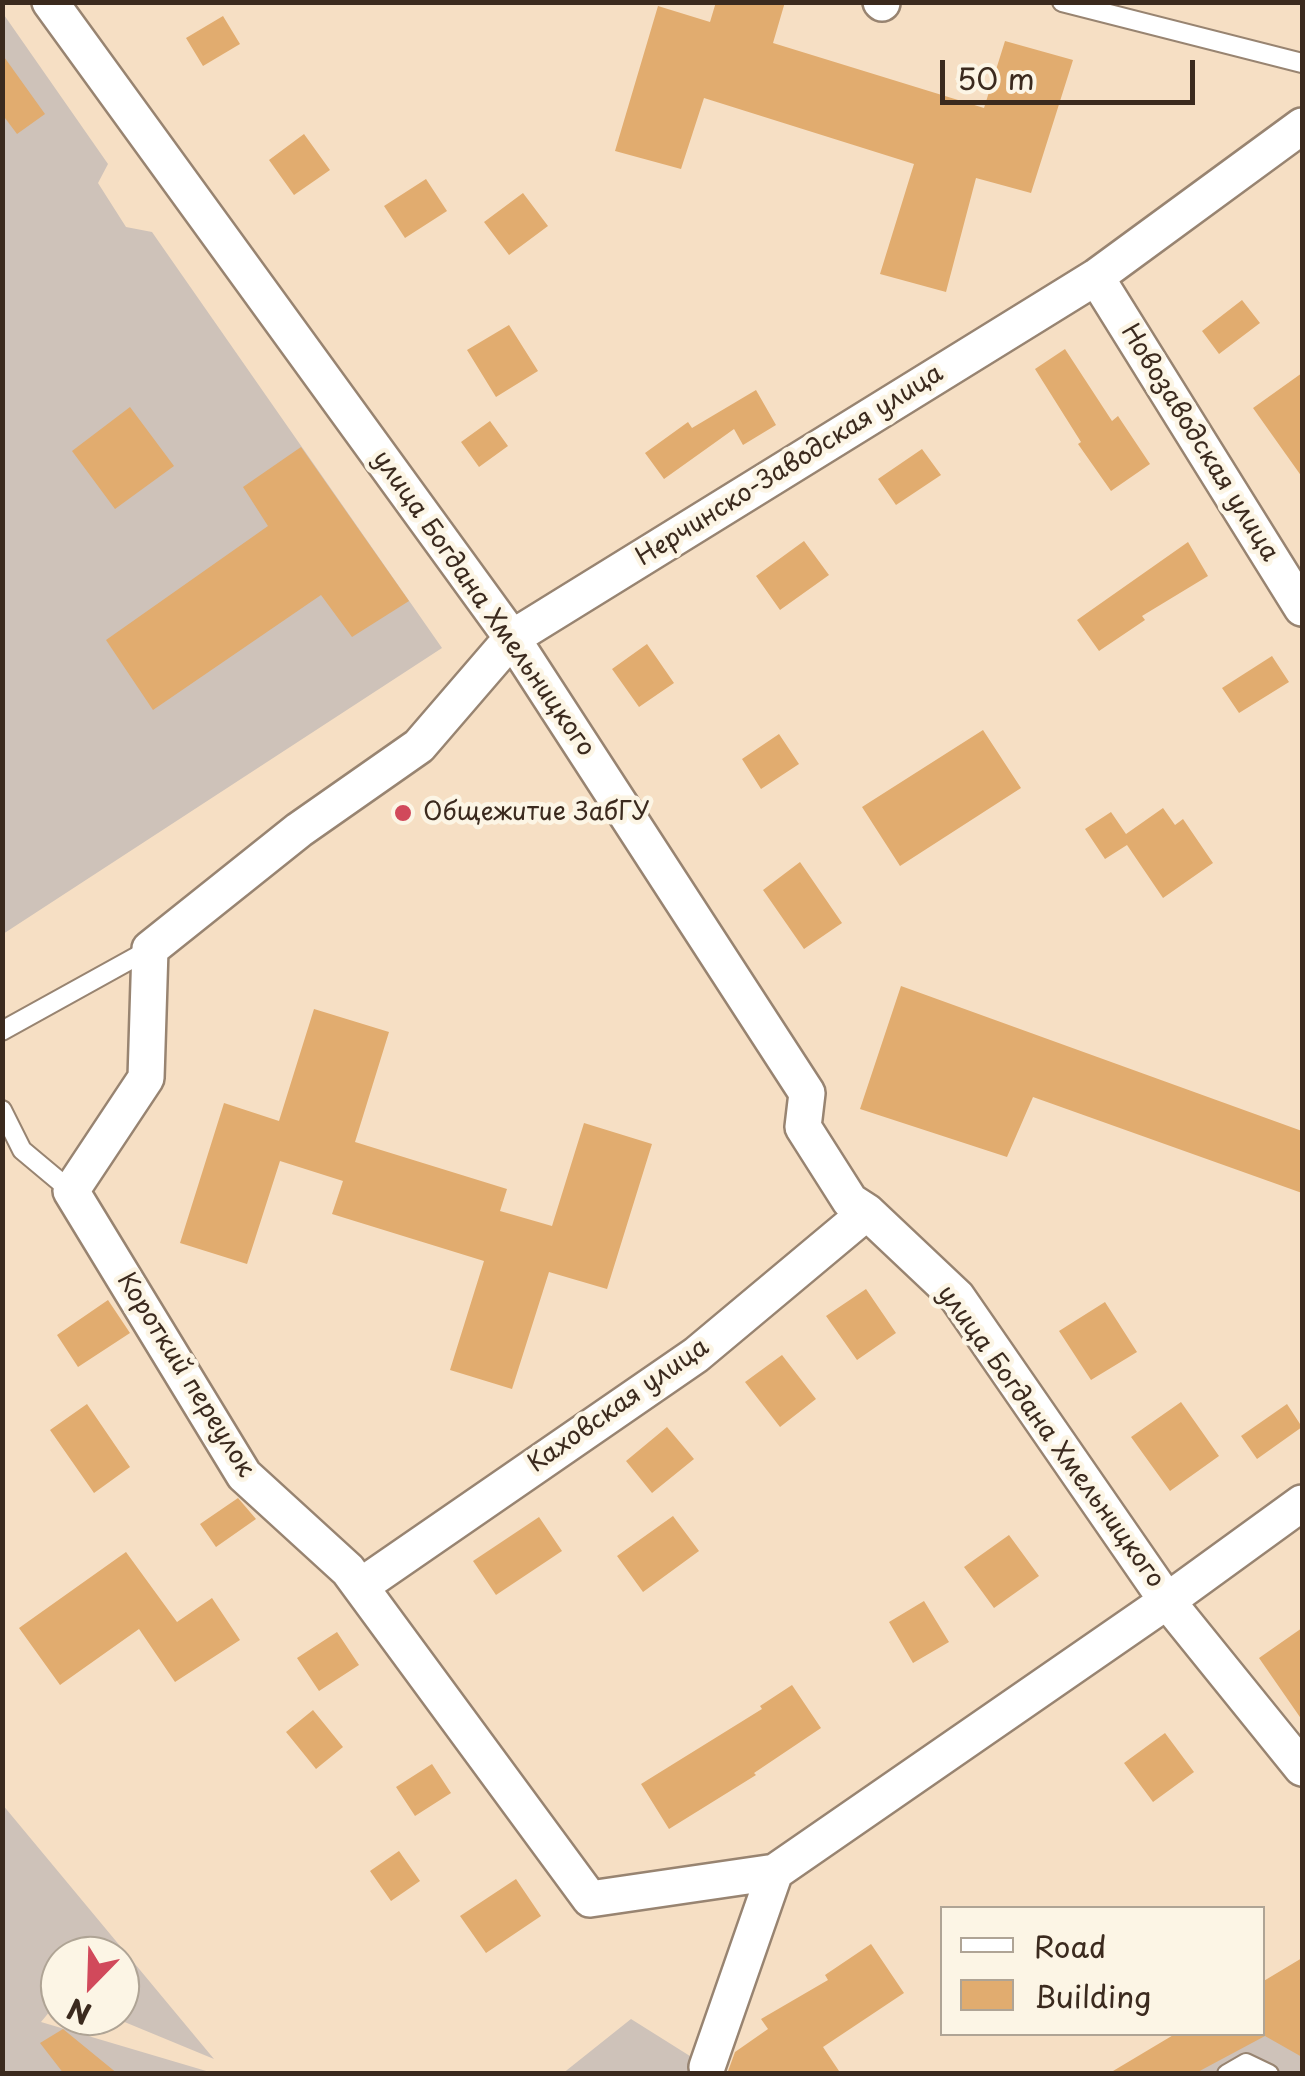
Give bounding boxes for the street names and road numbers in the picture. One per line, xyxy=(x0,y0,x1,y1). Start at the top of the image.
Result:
street label: Новозаводская улица xyxy=(1114,319,1284,567)
street label: Нерчинско-Заводская улица xyxy=(631,359,949,573)
street label: улица Богдана Хмельницкого xyxy=(366,445,600,763)
street label: Короткий переулок xyxy=(110,1267,260,1483)
street label: улица Богдана Хмельницкого xyxy=(930,1280,1170,1594)
street label: Каховская улица xyxy=(523,1332,715,1480)

